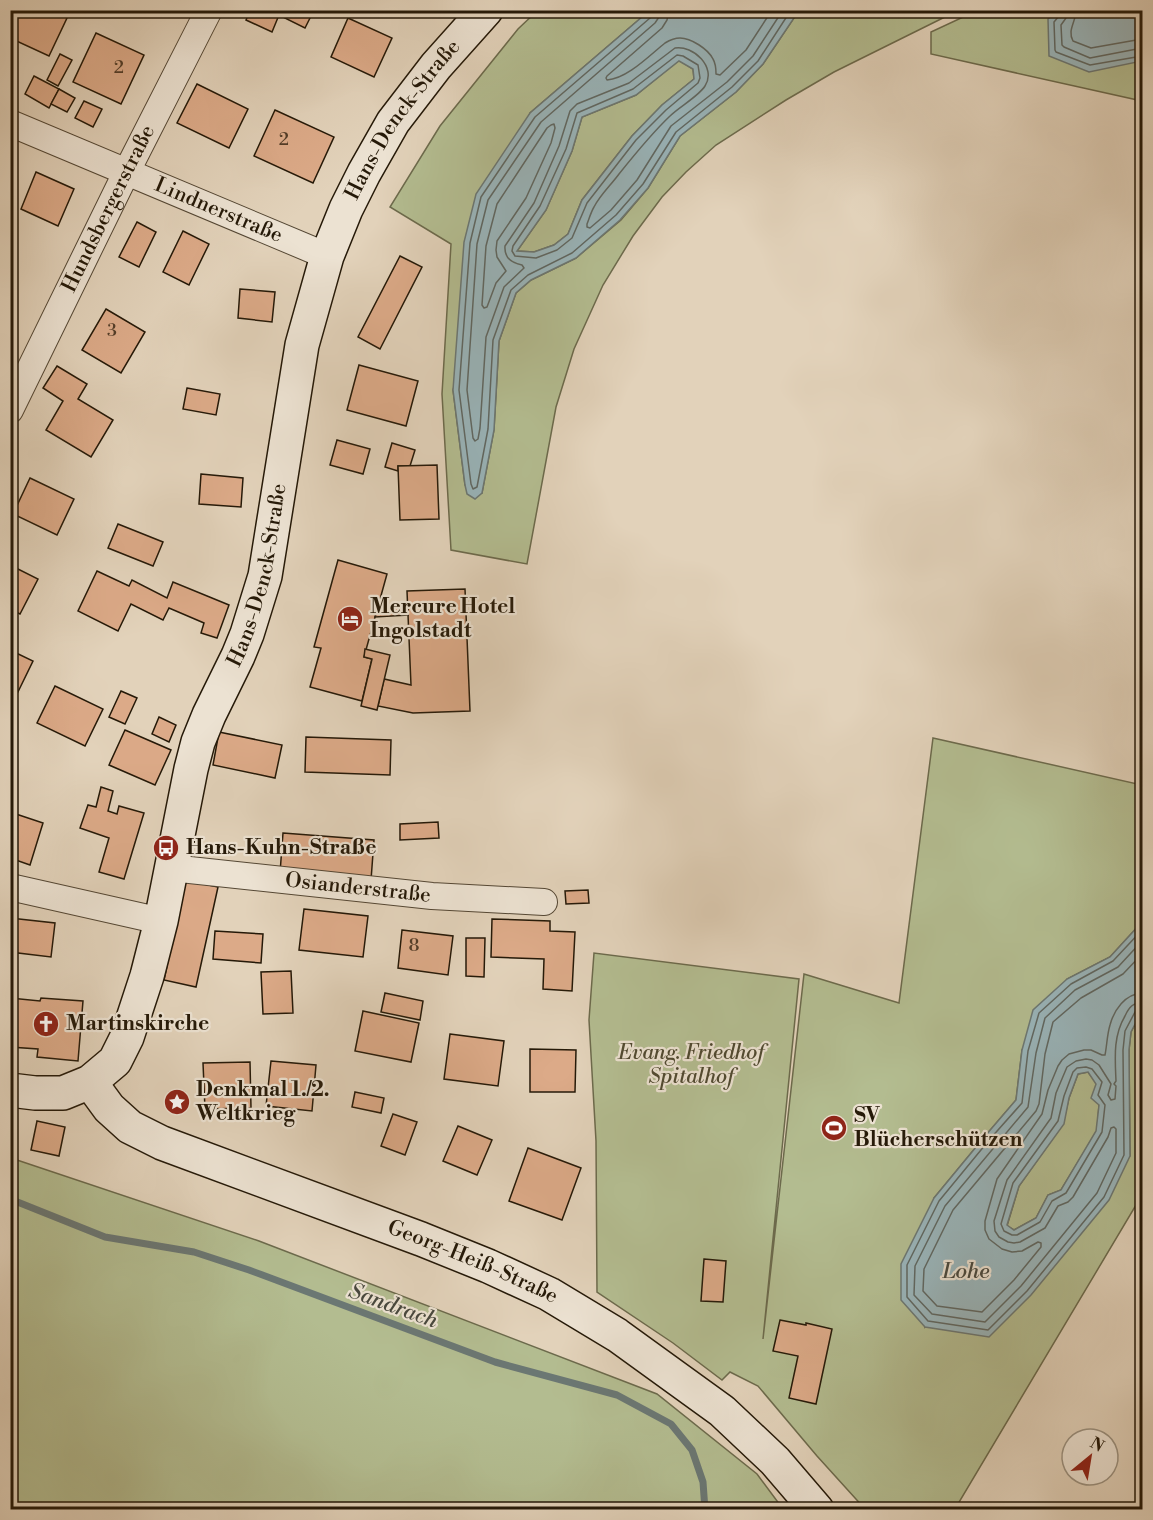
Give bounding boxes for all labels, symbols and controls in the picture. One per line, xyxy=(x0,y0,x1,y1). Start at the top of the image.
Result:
street label: Hans-Denck-Straße xyxy=(340,34,466,204)
house number: 2 xyxy=(114,56,124,79)
street label: Hundsbergerstraße xyxy=(57,121,161,297)
house number: 2 xyxy=(279,128,289,151)
street label: Lindnerstraße xyxy=(150,172,286,249)
house number: 3 xyxy=(107,319,117,342)
street label: Hans-Denck-Straße xyxy=(222,482,293,671)
place label: Mercure Hotel Ingolstadt xyxy=(370,594,515,644)
hotel icon: Mercure Hotel Ingolstadt xyxy=(335,604,365,634)
bus stop icon: Hans-Kuhn-Straße xyxy=(151,833,181,863)
place label: Hans-Kuhn-Straße xyxy=(186,835,376,861)
street label: Osianderstraße xyxy=(284,867,432,909)
house number: 8 xyxy=(408,934,420,957)
church icon: Martinskirche xyxy=(31,1009,61,1039)
place label: Martinskirche xyxy=(66,1011,209,1037)
park label: Evang. Friedhof Spitalhof xyxy=(617,1040,769,1090)
place label: Denkmal 1./2. Weltkrieg xyxy=(195,1077,330,1127)
place icon: Denkmal 1./2. Weltkrieg xyxy=(162,1087,192,1117)
place label: SV Blücherschützen xyxy=(854,1103,1023,1153)
sports icon: SV Blücherschützen xyxy=(819,1113,849,1143)
street label: Georg-Heiß-Straße xyxy=(384,1215,563,1309)
water label: Lohe xyxy=(941,1258,990,1285)
water label: Sandrach xyxy=(345,1277,442,1335)
north arrow xyxy=(1060,1427,1120,1487)
text: N xyxy=(1087,1433,1108,1457)

